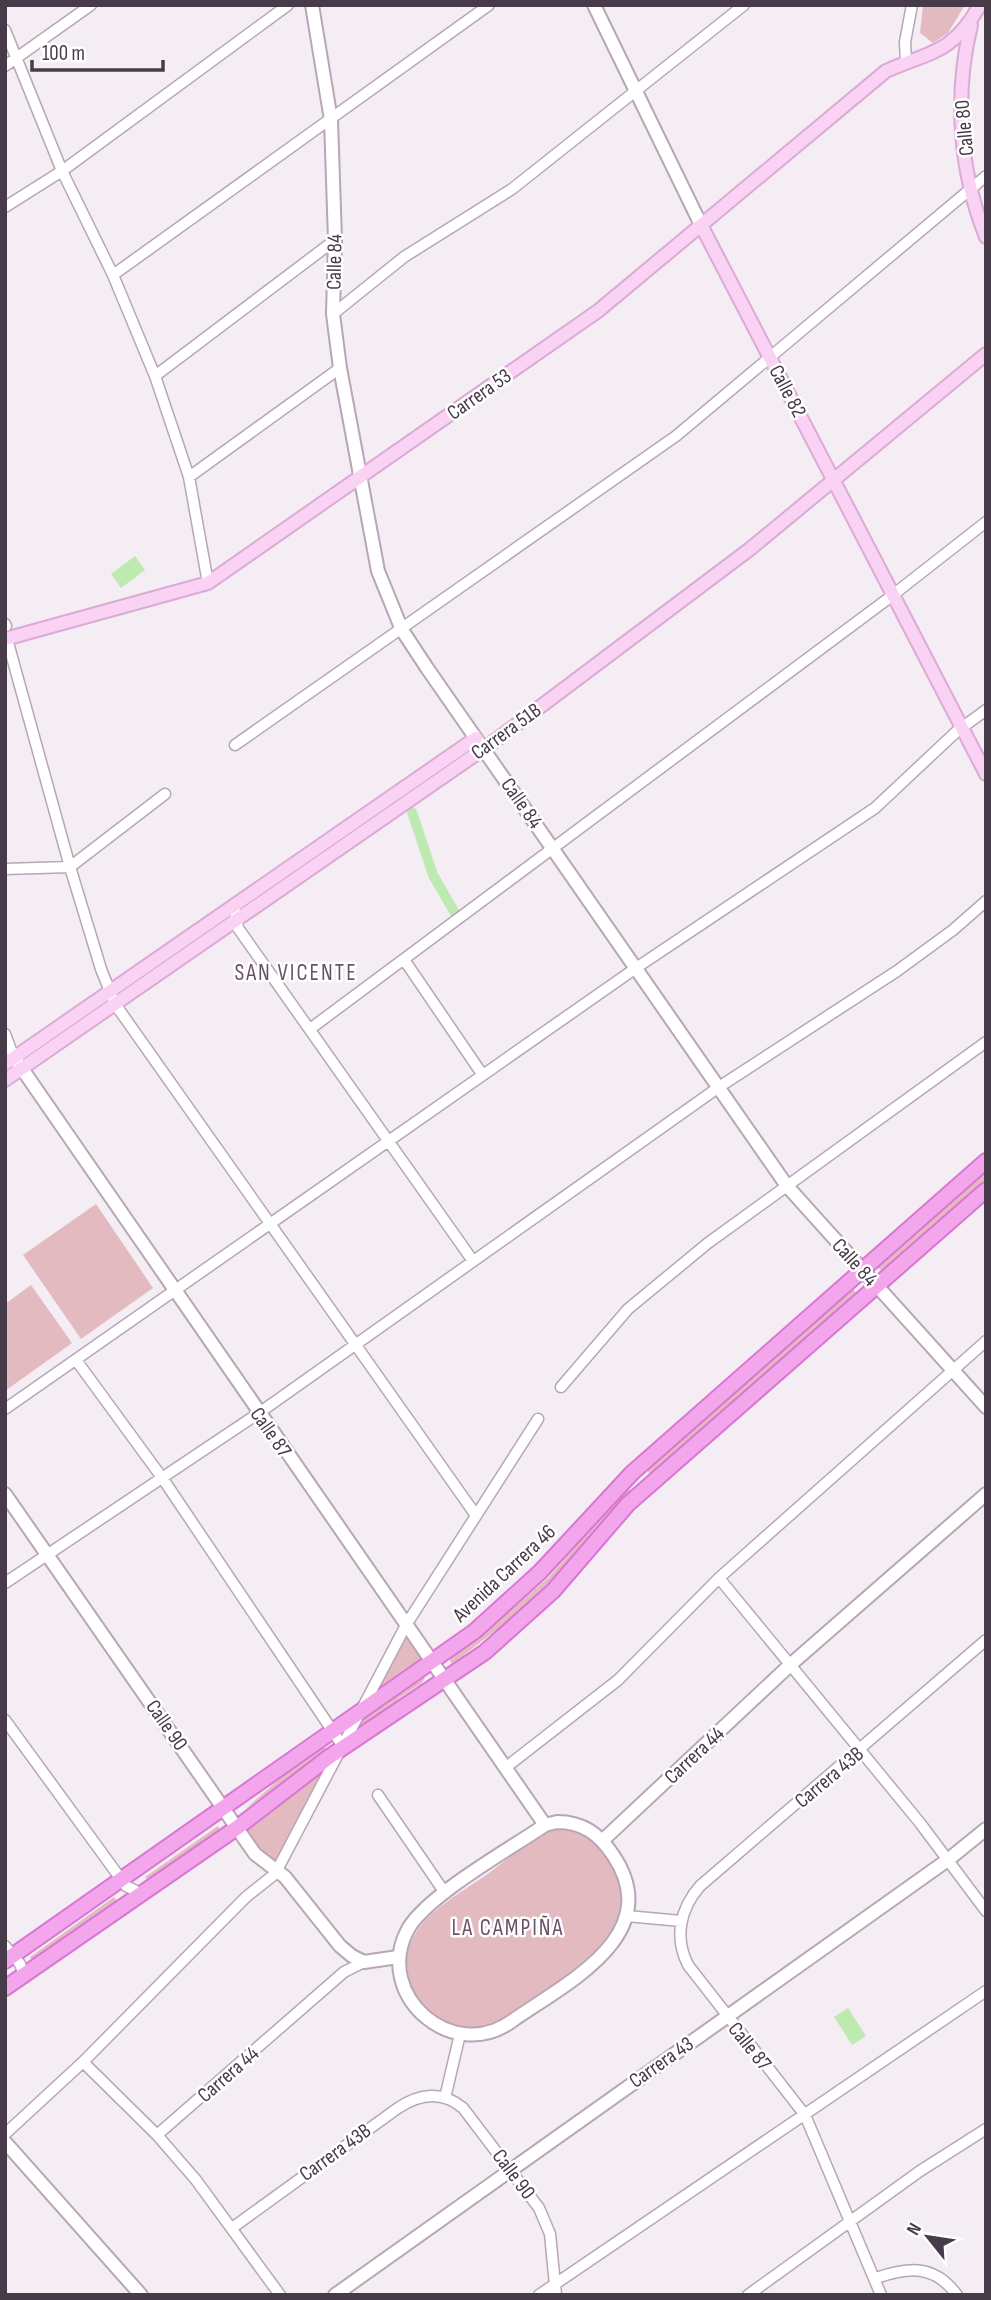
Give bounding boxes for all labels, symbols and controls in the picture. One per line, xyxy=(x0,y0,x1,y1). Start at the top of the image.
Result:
scale bar xyxy=(32,28,163,72)
text: 100 m xyxy=(42,41,85,66)
street label: Calle 80 xyxy=(950,99,979,157)
street label: Calle 84 xyxy=(322,234,347,290)
street label: Calle 82 xyxy=(763,361,812,422)
street label: Carrera 53 xyxy=(442,363,516,425)
street label: Carrera 51B xyxy=(466,698,546,765)
street label: Calle 84 xyxy=(495,773,548,834)
district label: SAN VICENTE xyxy=(234,959,358,987)
street label: Calle 84 xyxy=(827,1233,883,1292)
street label: Calle 87 xyxy=(245,1403,297,1462)
street label: Avenida Carrera 46 xyxy=(447,1519,561,1628)
street label: Calle 90 xyxy=(140,1695,193,1755)
street label: Carrera 44 xyxy=(659,1721,730,1789)
street label: Carrera 43B xyxy=(790,1741,869,1813)
district label: LA CAMPIÑA xyxy=(452,1914,564,1942)
street label: Calle 87 xyxy=(723,2017,777,2076)
street label: Carrera 43 xyxy=(624,2031,698,2094)
street label: Carrera 44 xyxy=(193,2041,264,2108)
street label: Carrera 43B xyxy=(295,2118,376,2187)
street label: Calle 90 xyxy=(487,2144,540,2204)
north arrow xyxy=(893,2202,963,2272)
text: N xyxy=(902,2219,927,2239)

